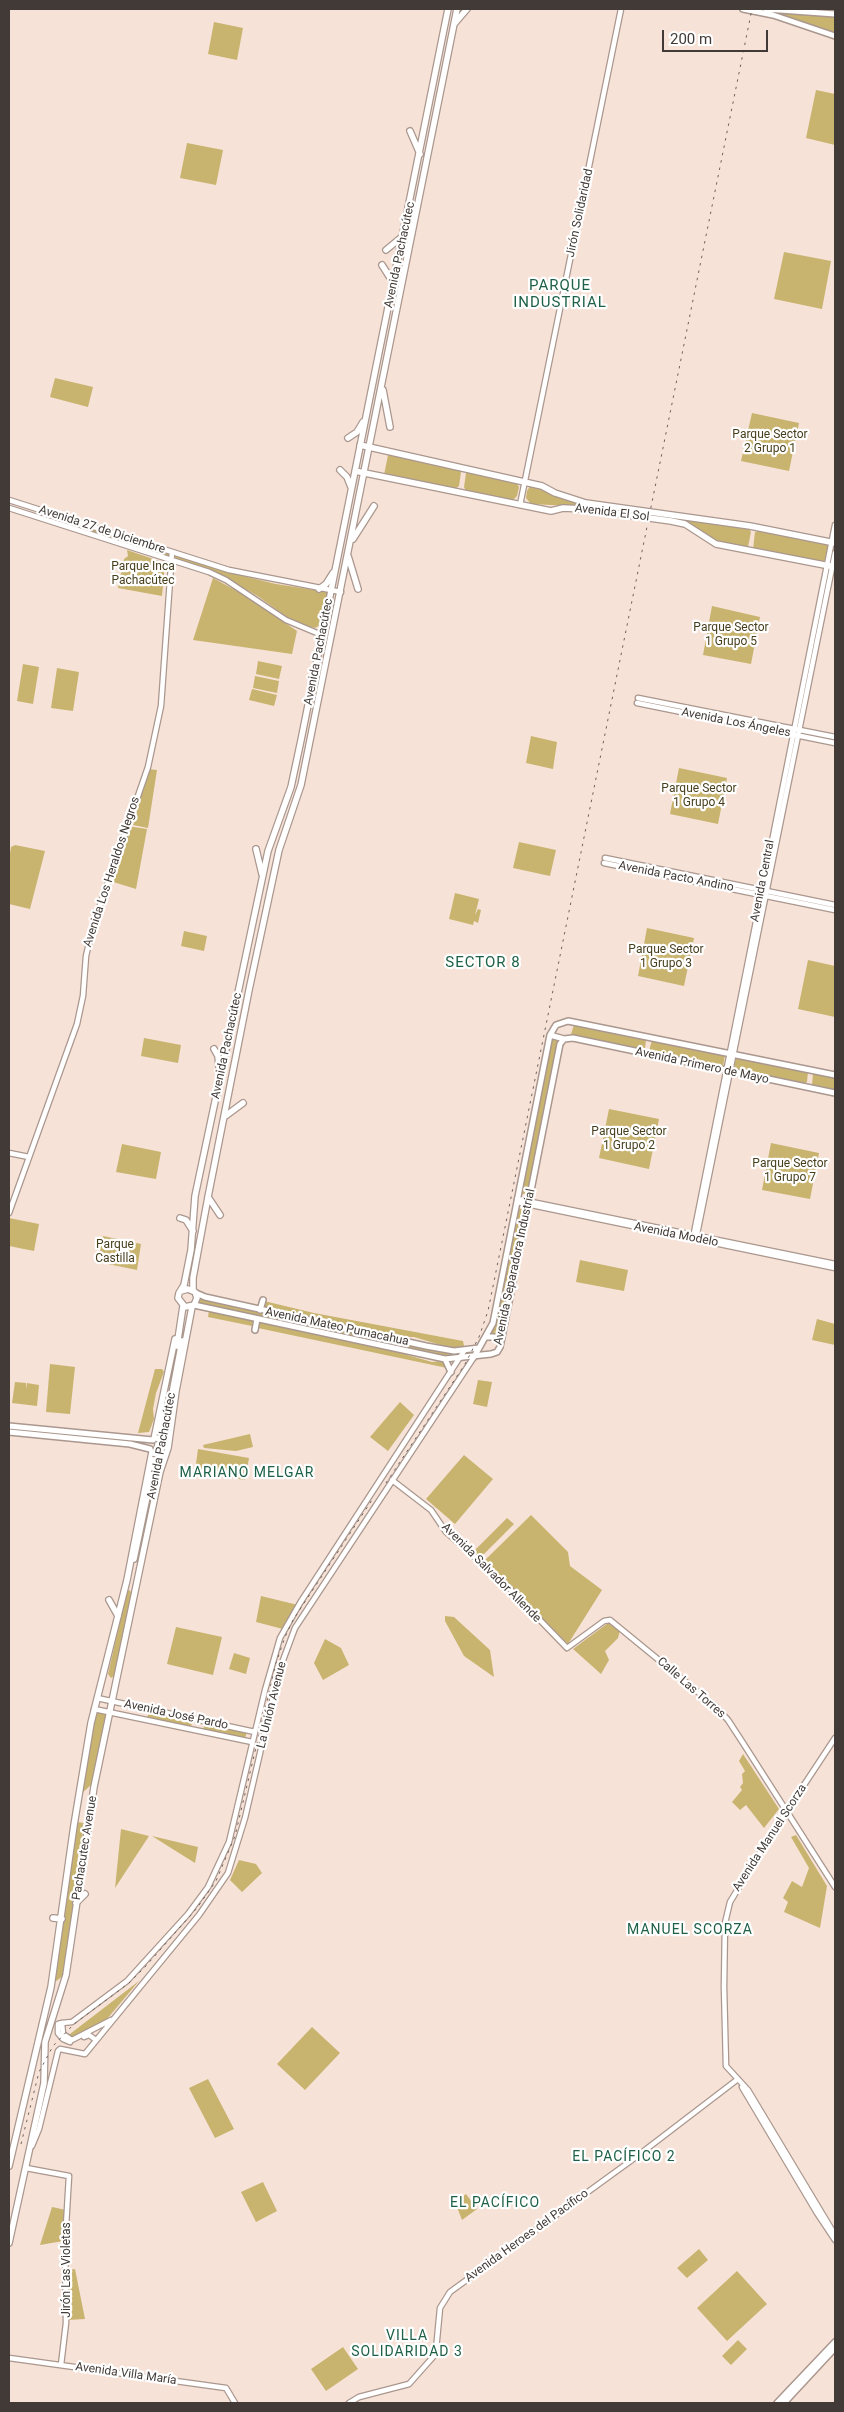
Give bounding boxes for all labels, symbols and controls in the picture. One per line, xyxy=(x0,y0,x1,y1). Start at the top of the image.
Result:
scale bar xyxy=(664,20,770,52)
text: 200 m xyxy=(670,30,712,48)
street label: Jirón Solidaridad xyxy=(564,167,596,259)
street label: Avenida Pachacútec xyxy=(382,201,418,309)
district label: PARQUE INDUSTRIAL xyxy=(512,277,608,312)
park label: Parque Sector 2 Grupo 1 xyxy=(732,428,808,456)
street label: Avenida El Sol xyxy=(574,501,650,525)
street label: Avenida 27 de Diciembre xyxy=(37,503,167,557)
park label: Parque Inca Pachacútec xyxy=(111,560,175,588)
street label: Avenida Pachacútec xyxy=(302,597,336,707)
park label: Parque Sector 1 Grupo 5 xyxy=(693,621,769,649)
street label: Avenida Los Ángeles xyxy=(680,705,792,741)
park label: Parque Sector 1 Grupo 4 xyxy=(661,782,737,810)
street label: Avenida Los Heraldos Negros xyxy=(81,795,143,949)
street label: Avenida Central xyxy=(748,839,778,923)
street label: Avenida Pacto Andino xyxy=(617,859,735,895)
park label: Parque Sector 1 Grupo 3 xyxy=(628,943,704,971)
district label: SECTOR 8 xyxy=(444,954,522,972)
street label: Avenida Pachacútec xyxy=(209,992,245,1100)
street label: Avenida Primero de Mayo xyxy=(634,1045,770,1087)
park label: Parque Sector 1 Grupo 2 xyxy=(591,1125,667,1153)
park label: Parque Sector 1 Grupo 7 xyxy=(752,1157,828,1185)
street label: Avenida Separadora Industrial xyxy=(491,1188,539,1346)
street label: Avenida Modelo xyxy=(633,1220,719,1250)
park label: Parque Castilla xyxy=(95,1238,135,1266)
street label: Avenida Mateo Pumacahua xyxy=(264,1305,410,1349)
street label: Avenida Pachacútec xyxy=(145,1391,179,1501)
district label: MARIANO MELGAR xyxy=(178,1465,316,1481)
street label: Avenida Salvador Allende xyxy=(438,1520,544,1626)
street label: Calle Las Torres xyxy=(654,1654,728,1722)
street label: La Unión Avenue xyxy=(254,1660,290,1750)
street label: Avenida José Pardo xyxy=(123,1697,229,1733)
street label: Avenida Manuel Scorza xyxy=(730,1782,810,1894)
street label: Pachacutec Avenue xyxy=(70,1795,100,1901)
district label: MANUEL SCORZA xyxy=(625,1922,755,1938)
district label: EL PACÍFICO 2 xyxy=(571,2149,677,2165)
street label: Avenida Heroes del Pacífico xyxy=(463,2186,591,2286)
district label: EL PACÍFICO xyxy=(449,2195,541,2211)
street label: Jirón Las Violetas xyxy=(60,2222,74,2318)
district label: VILLA SOLIDARIDAD 3 xyxy=(350,2328,464,2360)
street label: Avenida Villa María xyxy=(75,2360,177,2388)

